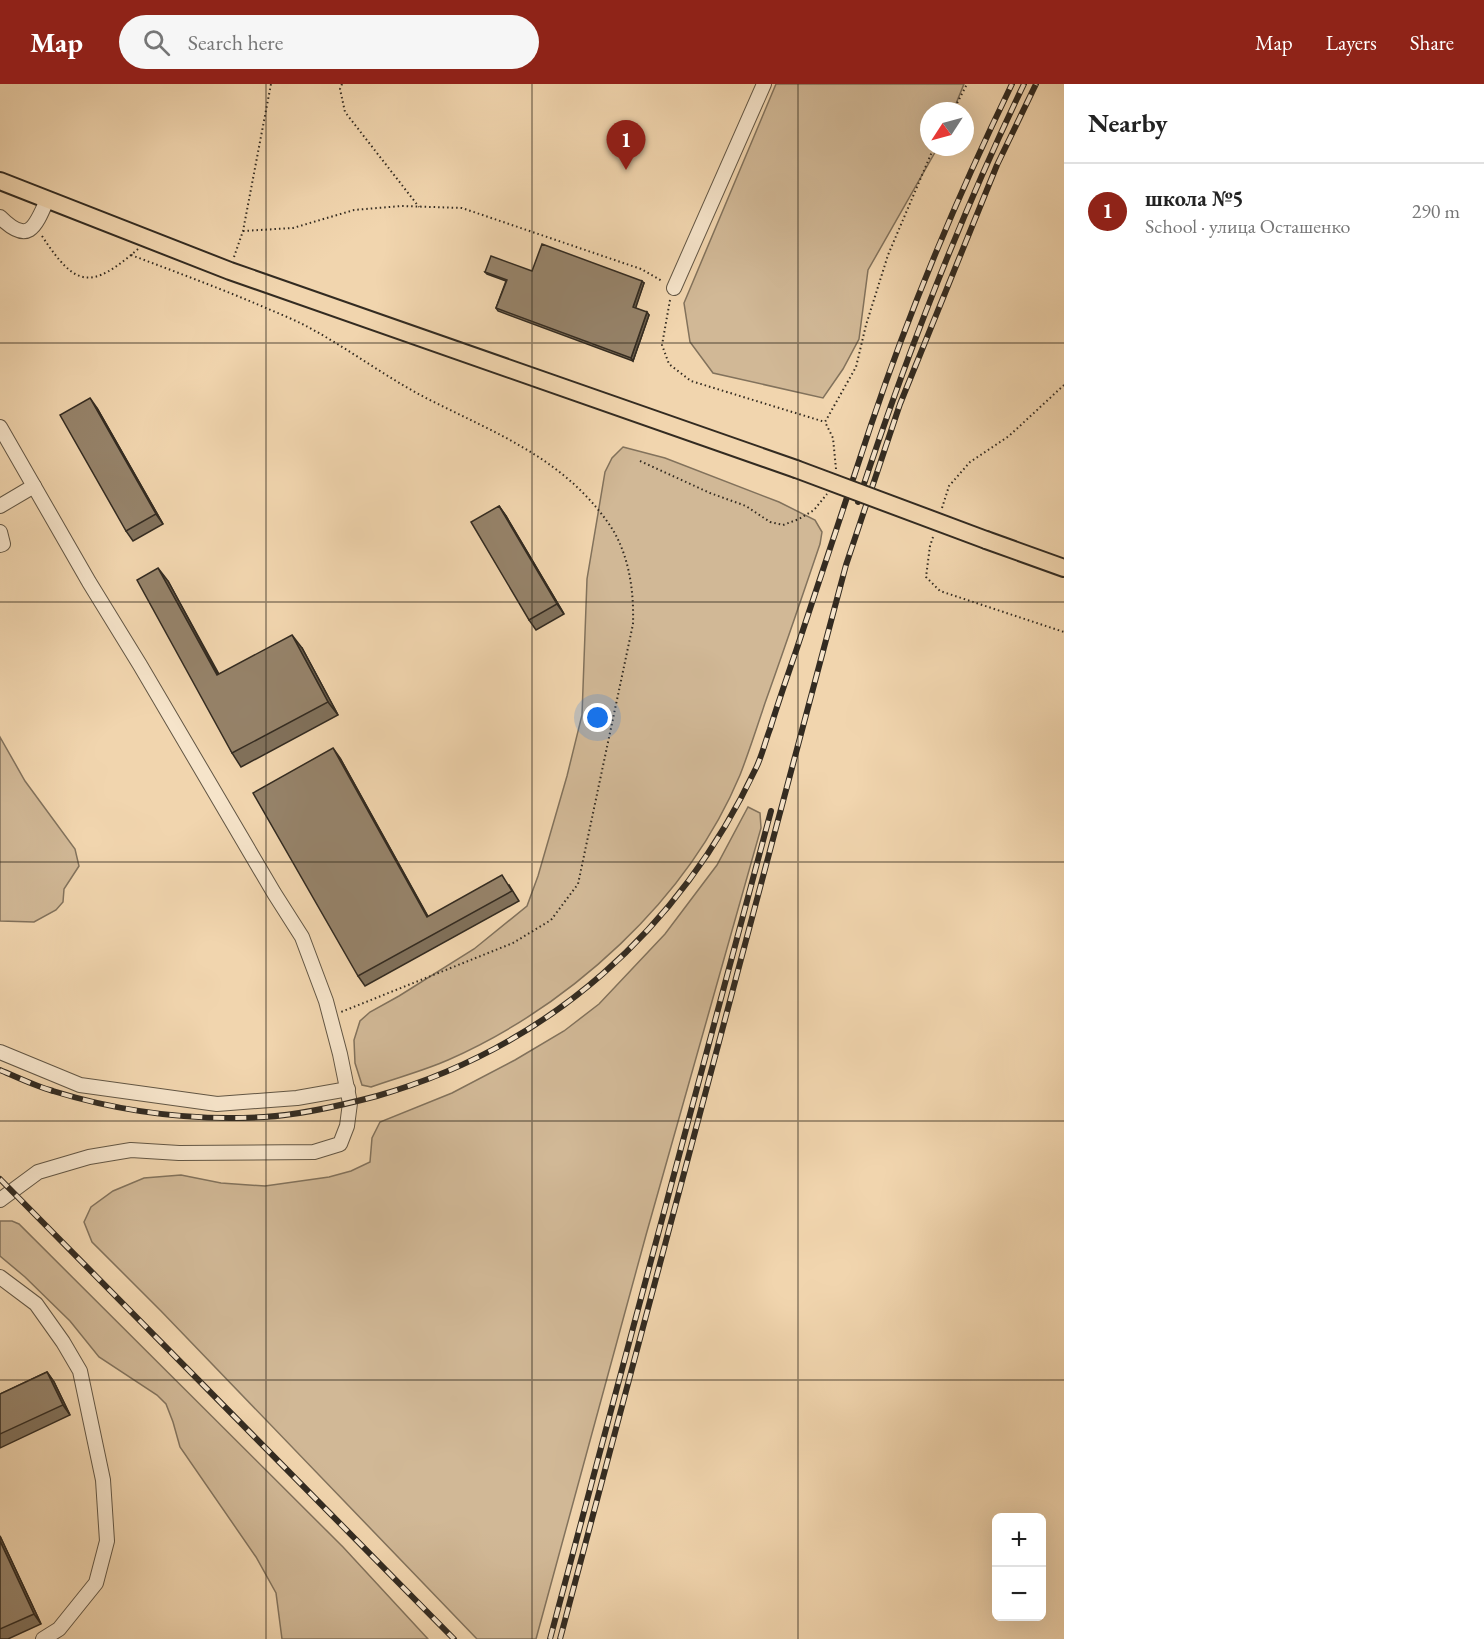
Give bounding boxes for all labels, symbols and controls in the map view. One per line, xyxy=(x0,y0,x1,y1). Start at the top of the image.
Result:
search box xyxy=(119,15,539,69)
text: Map xyxy=(30,24,83,60)
icon: search xyxy=(140,26,173,59)
text: Search here xyxy=(188,28,283,57)
text: Map xyxy=(1255,29,1293,56)
text: Layers xyxy=(1326,29,1377,56)
text: Share xyxy=(1410,29,1454,56)
north arrow xyxy=(920,102,974,156)
text: Nearby xyxy=(1088,106,1168,140)
pin: 1 xyxy=(606,120,646,170)
text: школа №5 xyxy=(1145,184,1244,213)
text: 1 xyxy=(1102,198,1113,224)
text: 290 m xyxy=(1412,198,1460,224)
text: School · улица Осташенко xyxy=(1145,213,1350,239)
your location xyxy=(583,703,612,732)
map controls xyxy=(992,1513,1046,1621)
button: + xyxy=(992,1513,1046,1567)
button: − xyxy=(992,1567,1046,1621)

